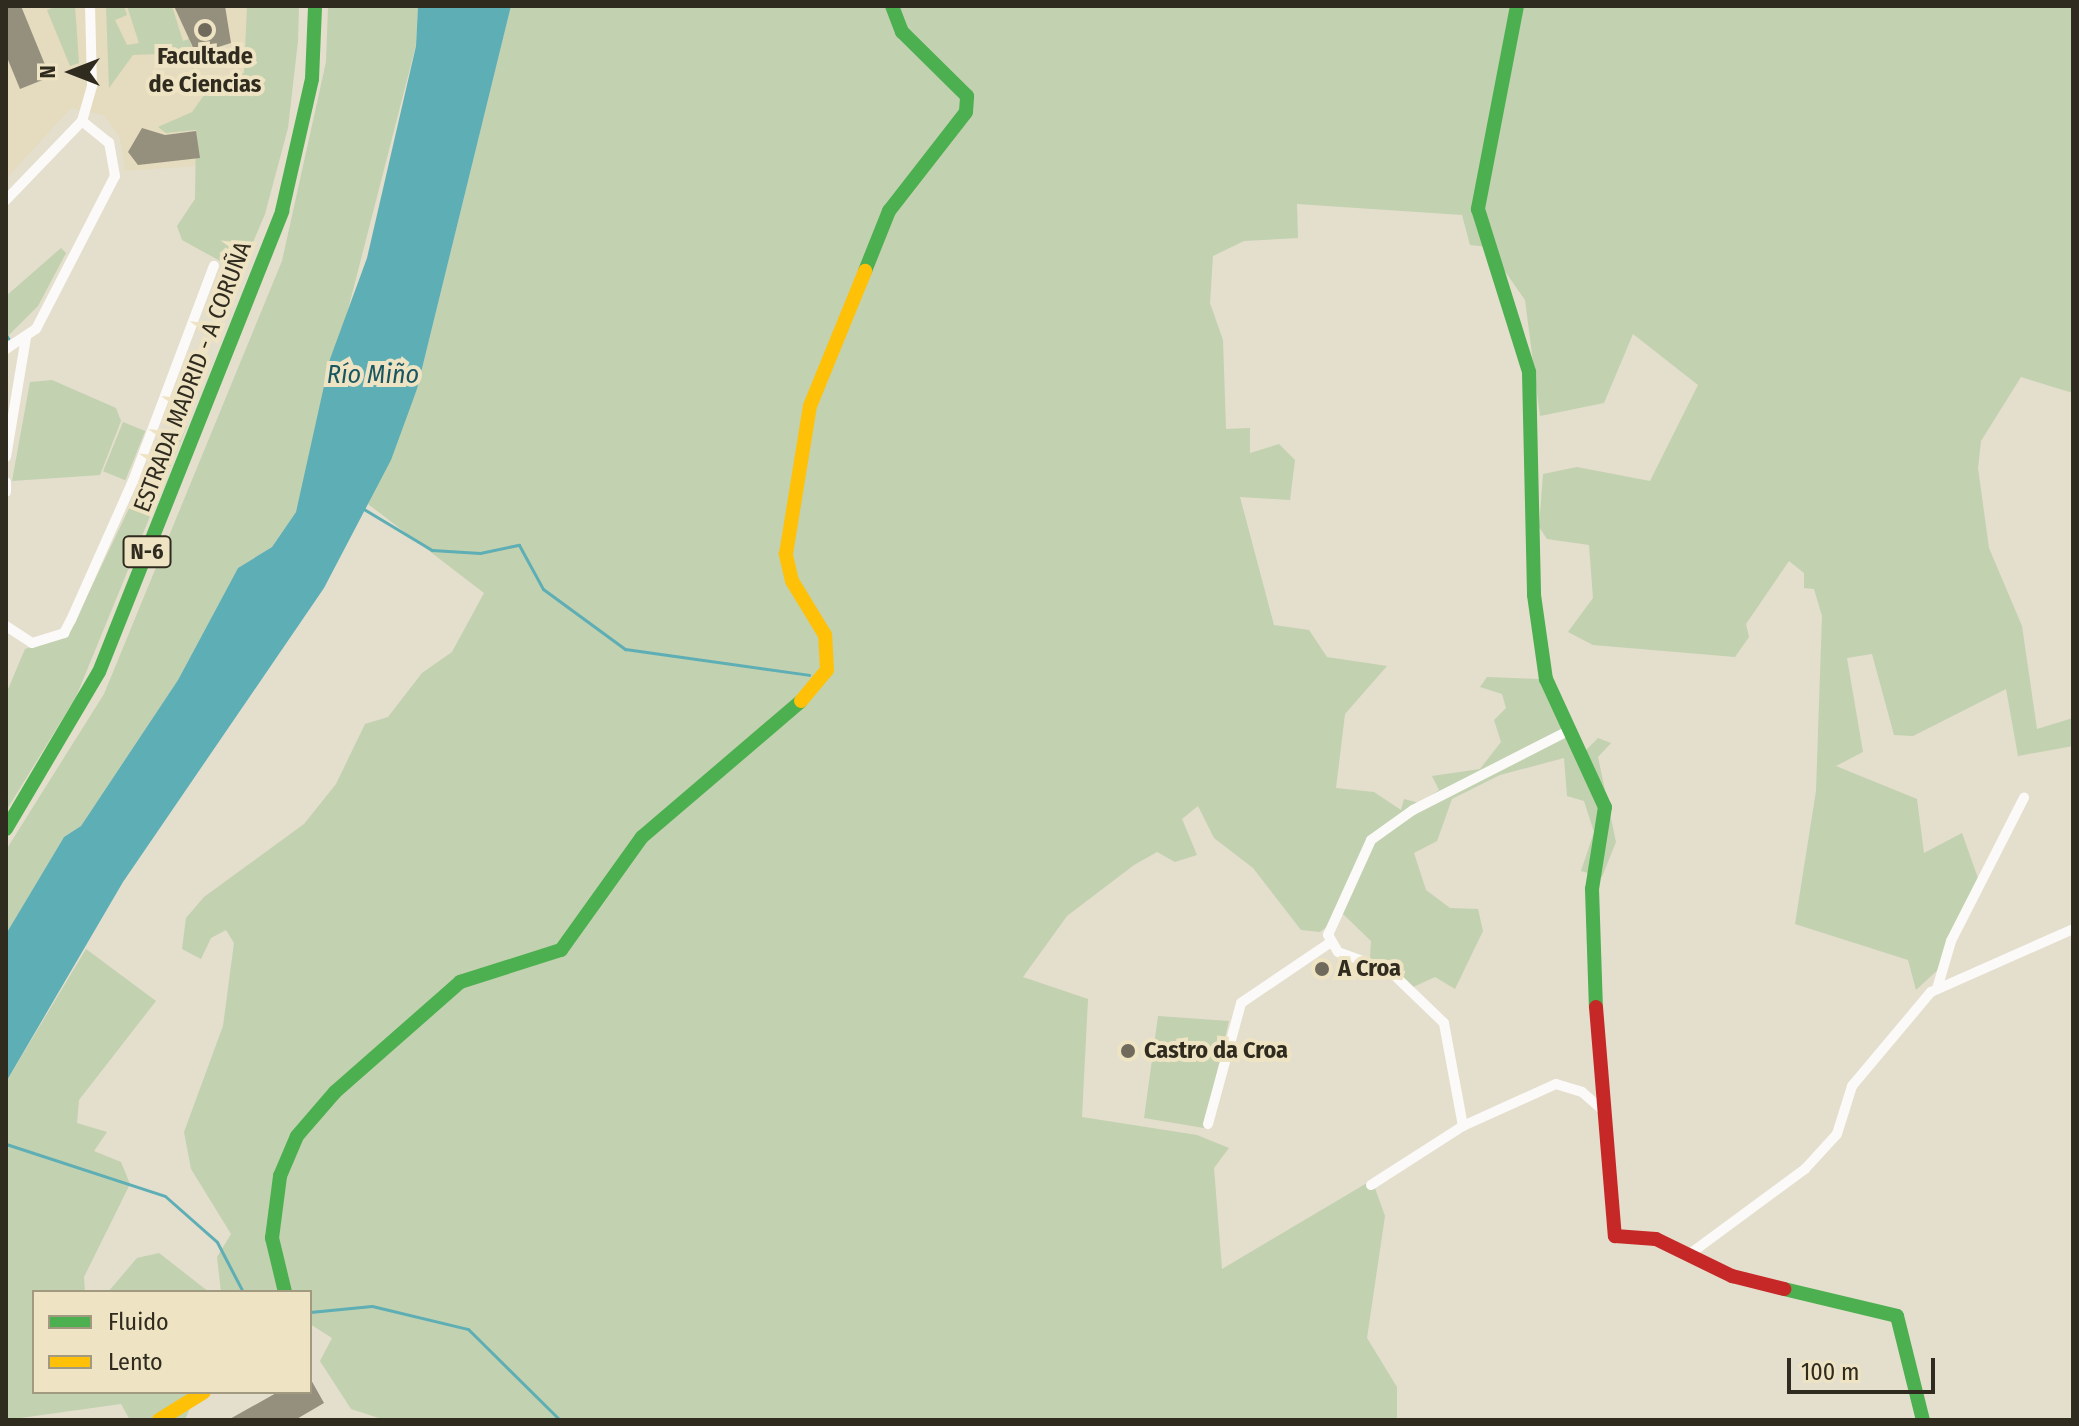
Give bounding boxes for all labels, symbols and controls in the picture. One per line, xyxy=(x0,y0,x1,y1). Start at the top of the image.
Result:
marker: Facultade de Ciencias xyxy=(196,21,214,39)
north arrow xyxy=(32,32,112,112)
place label: Facultade de Ciencias xyxy=(149,43,261,99)
text: N xyxy=(34,65,61,79)
street label: ESTRADA MADRID - A CORUÑA xyxy=(128,238,258,516)
water label: Río Miño xyxy=(327,359,419,391)
road number: N-6 xyxy=(121,534,173,570)
place label: A Croa xyxy=(1338,955,1401,983)
marker: A Croa xyxy=(1313,960,1331,978)
place label: Castro da Croa xyxy=(1144,1037,1288,1065)
marker: Castro da Croa xyxy=(1119,1042,1137,1060)
legend xyxy=(32,1290,312,1394)
text: Fluido xyxy=(108,1308,169,1336)
scale bar xyxy=(1791,1342,1939,1392)
text: Lento xyxy=(108,1348,163,1376)
text: 100 m xyxy=(1801,1358,1859,1386)

